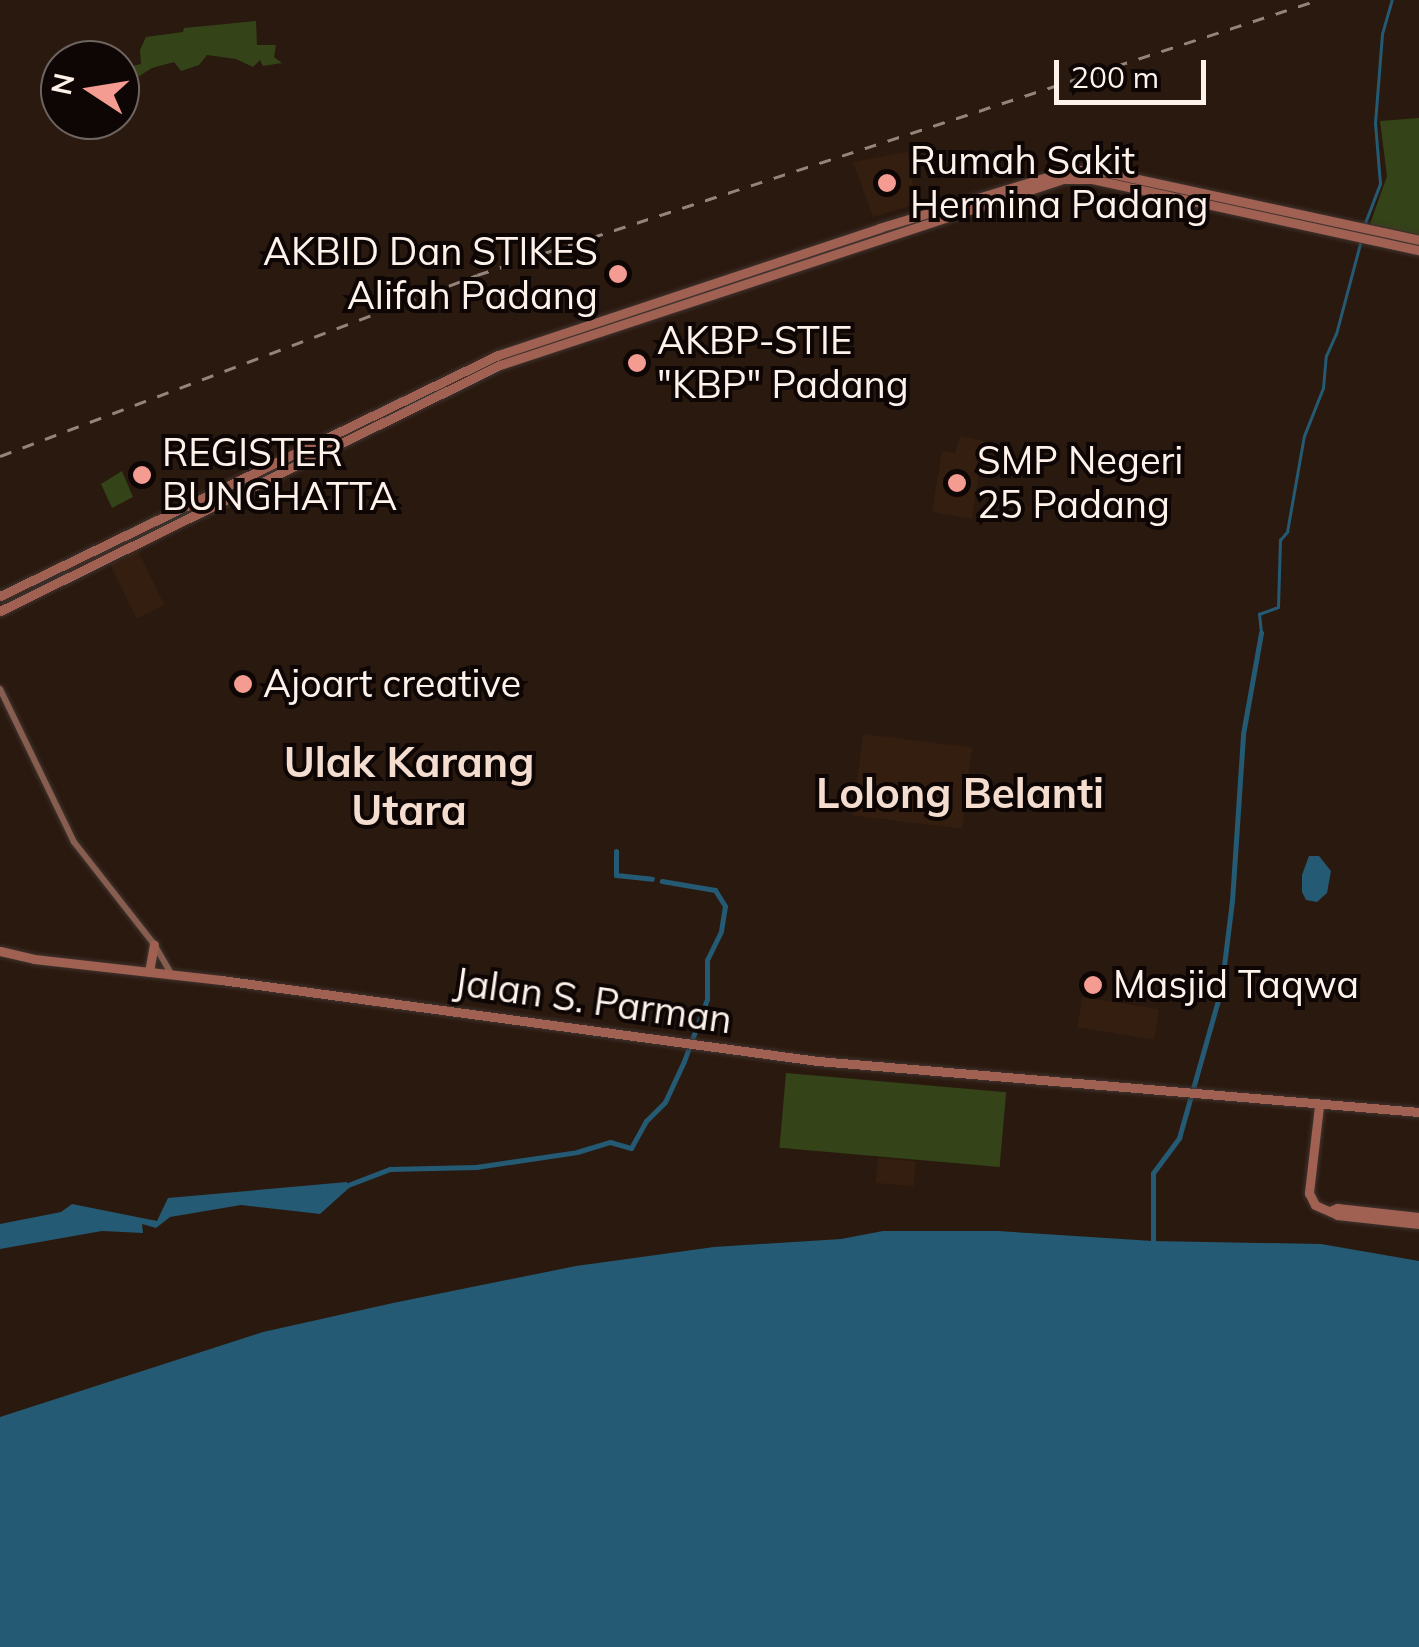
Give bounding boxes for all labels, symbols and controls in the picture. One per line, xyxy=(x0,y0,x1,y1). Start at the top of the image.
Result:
north arrow xyxy=(40,40,140,140)
scale bar xyxy=(1059,40,1212,102)
text: 200 m xyxy=(1071,58,1159,96)
text: N xyxy=(43,70,81,98)
place label: Rumah Sakit Hermina Padang xyxy=(910,138,1208,228)
marker: Rumah Sakit Hermina Padang xyxy=(874,170,900,196)
place label: AKBID Dan STIKES Alifah Padang xyxy=(263,229,598,318)
marker: AKBID Dan STIKES Alifah Padang xyxy=(607,263,629,285)
place label: AKBP-STIE "KBP" Padang xyxy=(657,318,909,408)
marker: AKBP-STIE "KBP" Padang xyxy=(626,352,648,374)
place label: REGISTER BUNGHATTA xyxy=(162,430,397,520)
place label: SMP Negeri 25 Padang xyxy=(977,438,1183,528)
marker: REGISTER BUNGHATTA xyxy=(131,464,153,486)
marker: SMP Negeri 25 Padang xyxy=(946,472,968,494)
place label: Ajoart creative xyxy=(263,661,521,707)
marker: Ajoart creative xyxy=(232,673,254,695)
district label: Ulak Karang Utara xyxy=(284,737,534,836)
district label: Lolong Belanti xyxy=(816,768,1104,818)
street label: Jalan S. Parman xyxy=(451,959,735,1043)
place label: Masjid Taqwa xyxy=(1113,962,1359,1008)
marker: Masjid Taqwa xyxy=(1082,974,1104,996)

